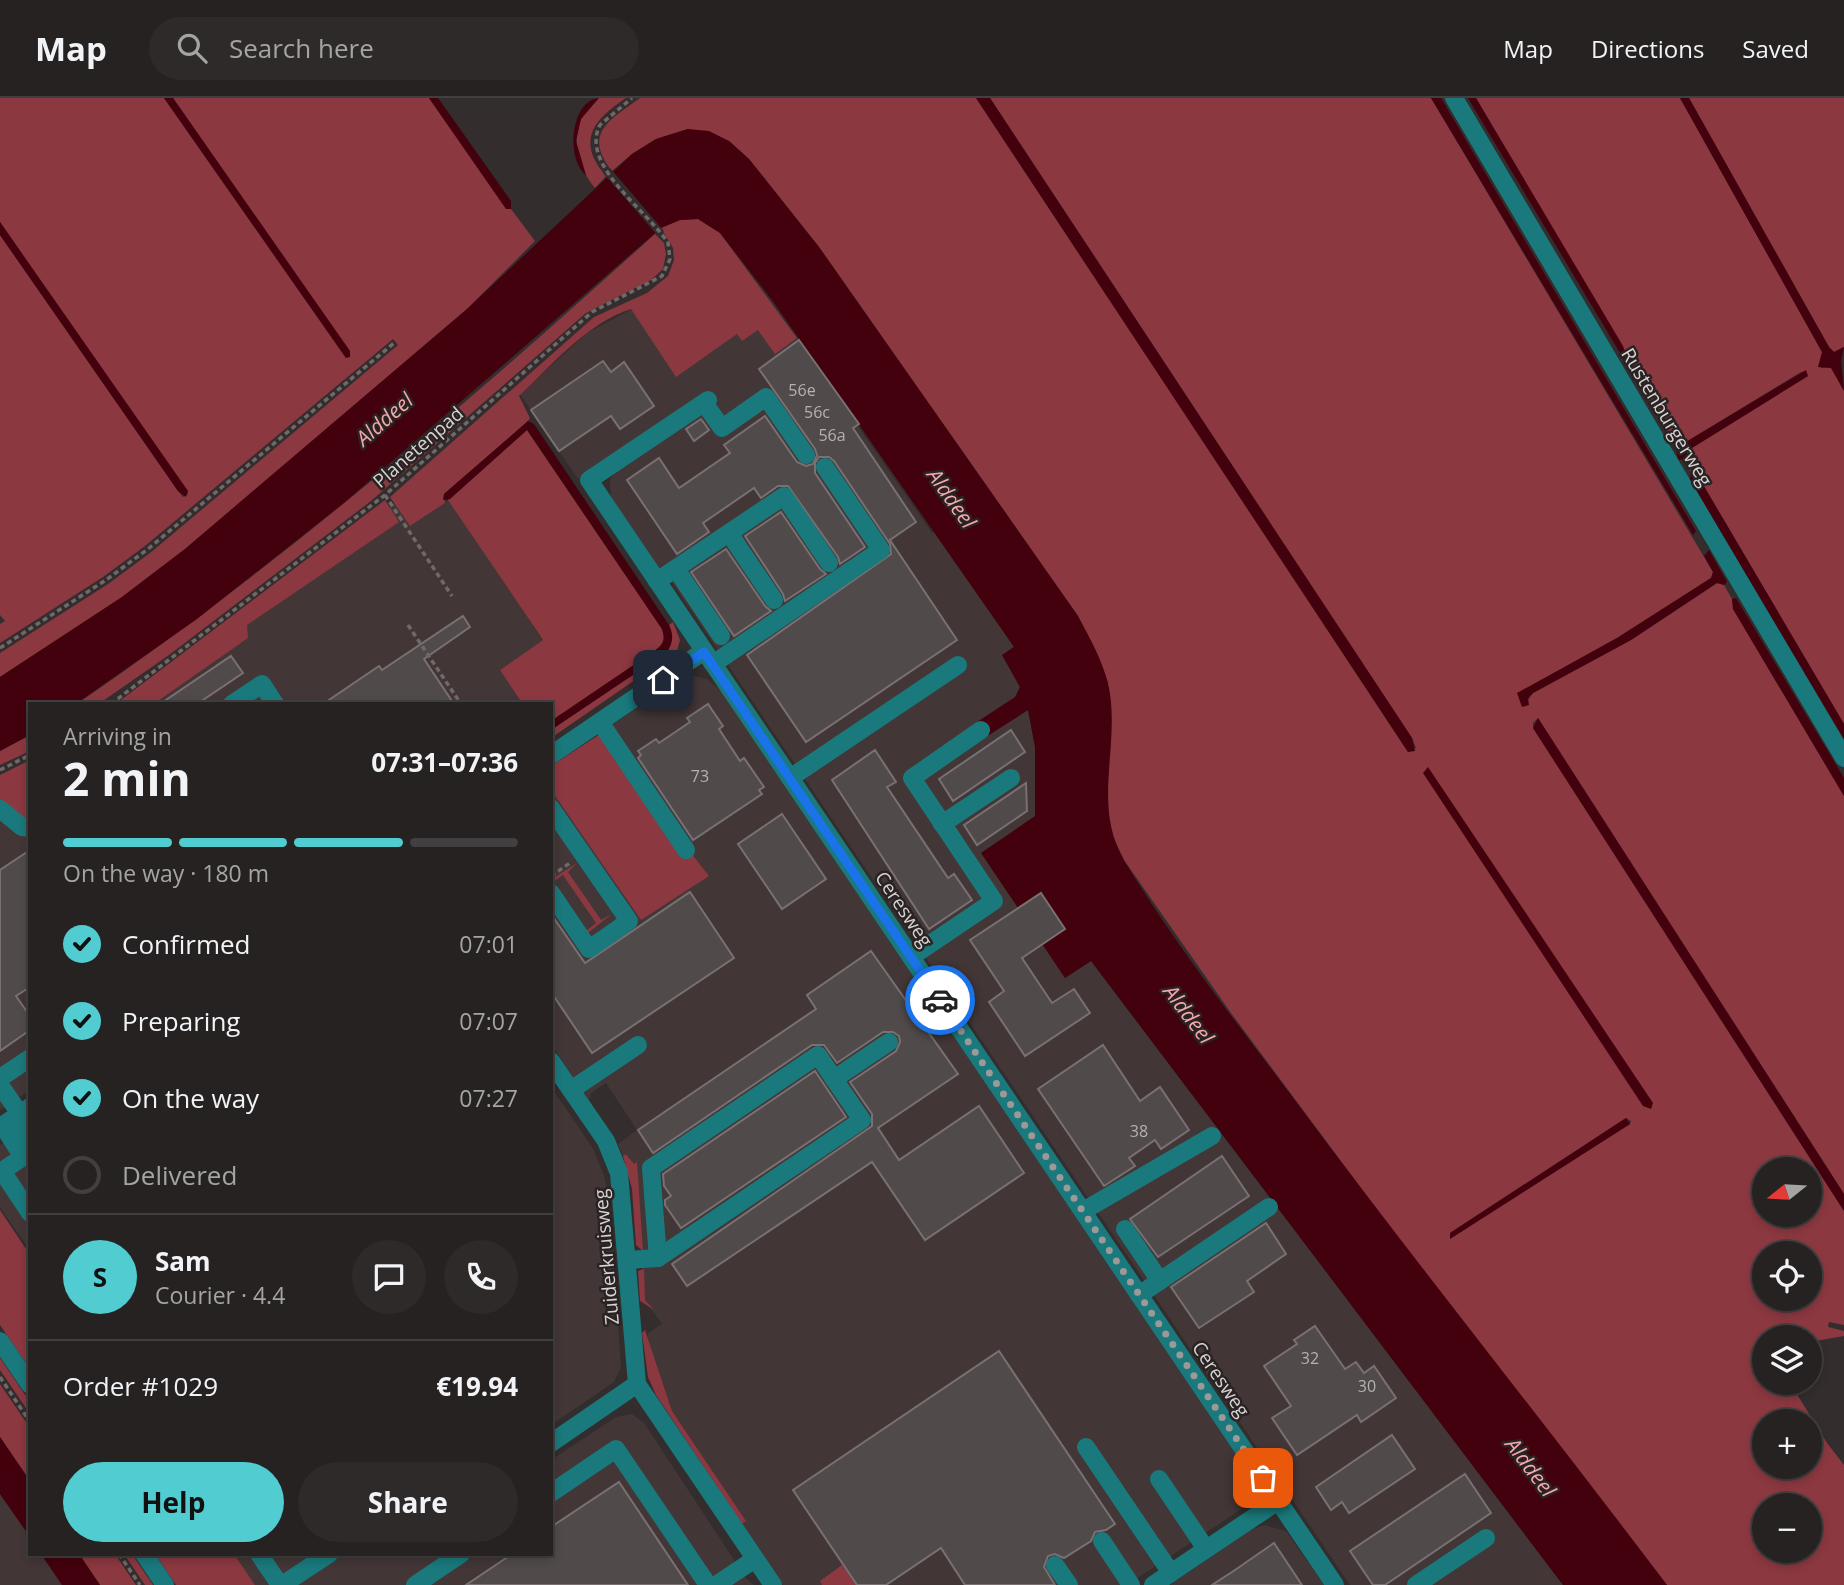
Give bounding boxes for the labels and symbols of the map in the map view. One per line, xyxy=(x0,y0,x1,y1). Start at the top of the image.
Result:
street label: Rustenburgerweg xyxy=(1615,343,1719,491)
house number: 56e xyxy=(788,379,816,401)
water label: Alddeel xyxy=(348,386,419,453)
street label: Planetenpad xyxy=(367,400,469,494)
house number: 56c xyxy=(804,401,830,423)
house number: 56a xyxy=(818,424,846,446)
water label: Alddeel xyxy=(920,461,983,534)
pin xyxy=(633,650,693,710)
house number: 73 xyxy=(691,765,709,787)
street label: Ceresweg xyxy=(869,866,939,952)
courier xyxy=(905,965,975,1035)
water label: Alddeel xyxy=(1156,977,1221,1050)
house number: 38 xyxy=(1130,1120,1148,1142)
north arrow xyxy=(1752,1157,1822,1227)
street label: Zuiderkruisweg xyxy=(587,1188,625,1326)
street label: Ceresweg xyxy=(1186,1336,1256,1422)
house number: 32 xyxy=(1301,1347,1319,1369)
house number: 30 xyxy=(1358,1375,1376,1397)
water label: Alddeel xyxy=(1498,1430,1563,1503)
pin xyxy=(1233,1448,1293,1508)

